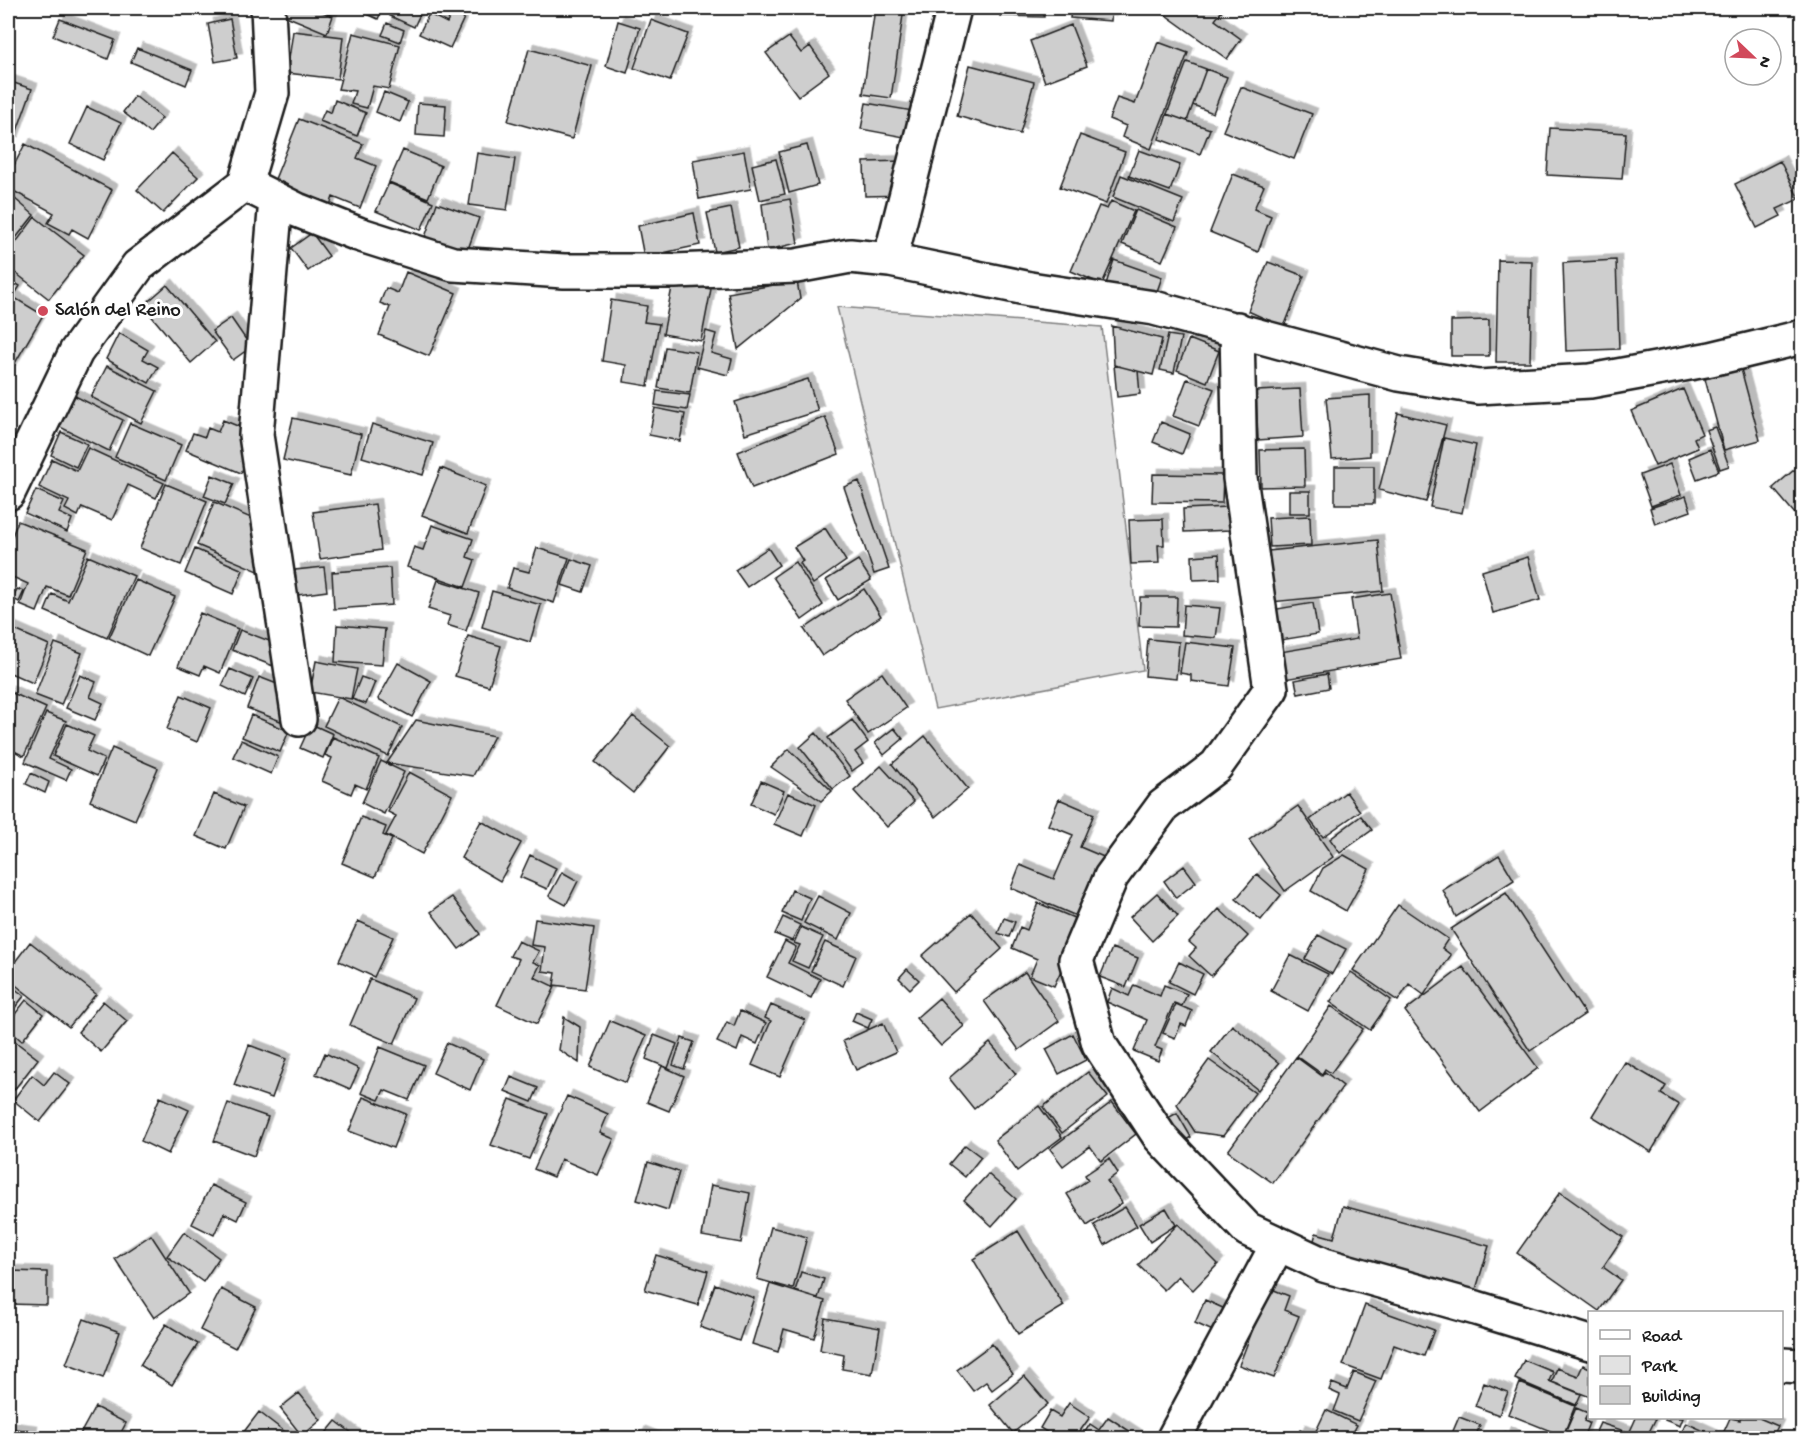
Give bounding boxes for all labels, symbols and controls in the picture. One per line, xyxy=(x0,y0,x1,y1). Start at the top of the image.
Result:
north arrow xyxy=(1723,27,1783,87)
text: N xyxy=(1753,53,1774,71)
place label: Salón del Reino xyxy=(55,300,181,323)
marker: Salón del Reino xyxy=(36,304,50,318)
legend xyxy=(1588,1311,1783,1419)
text: Road xyxy=(1642,1327,1683,1348)
text: Park xyxy=(1641,1357,1678,1378)
text: Building xyxy=(1641,1387,1701,1408)

